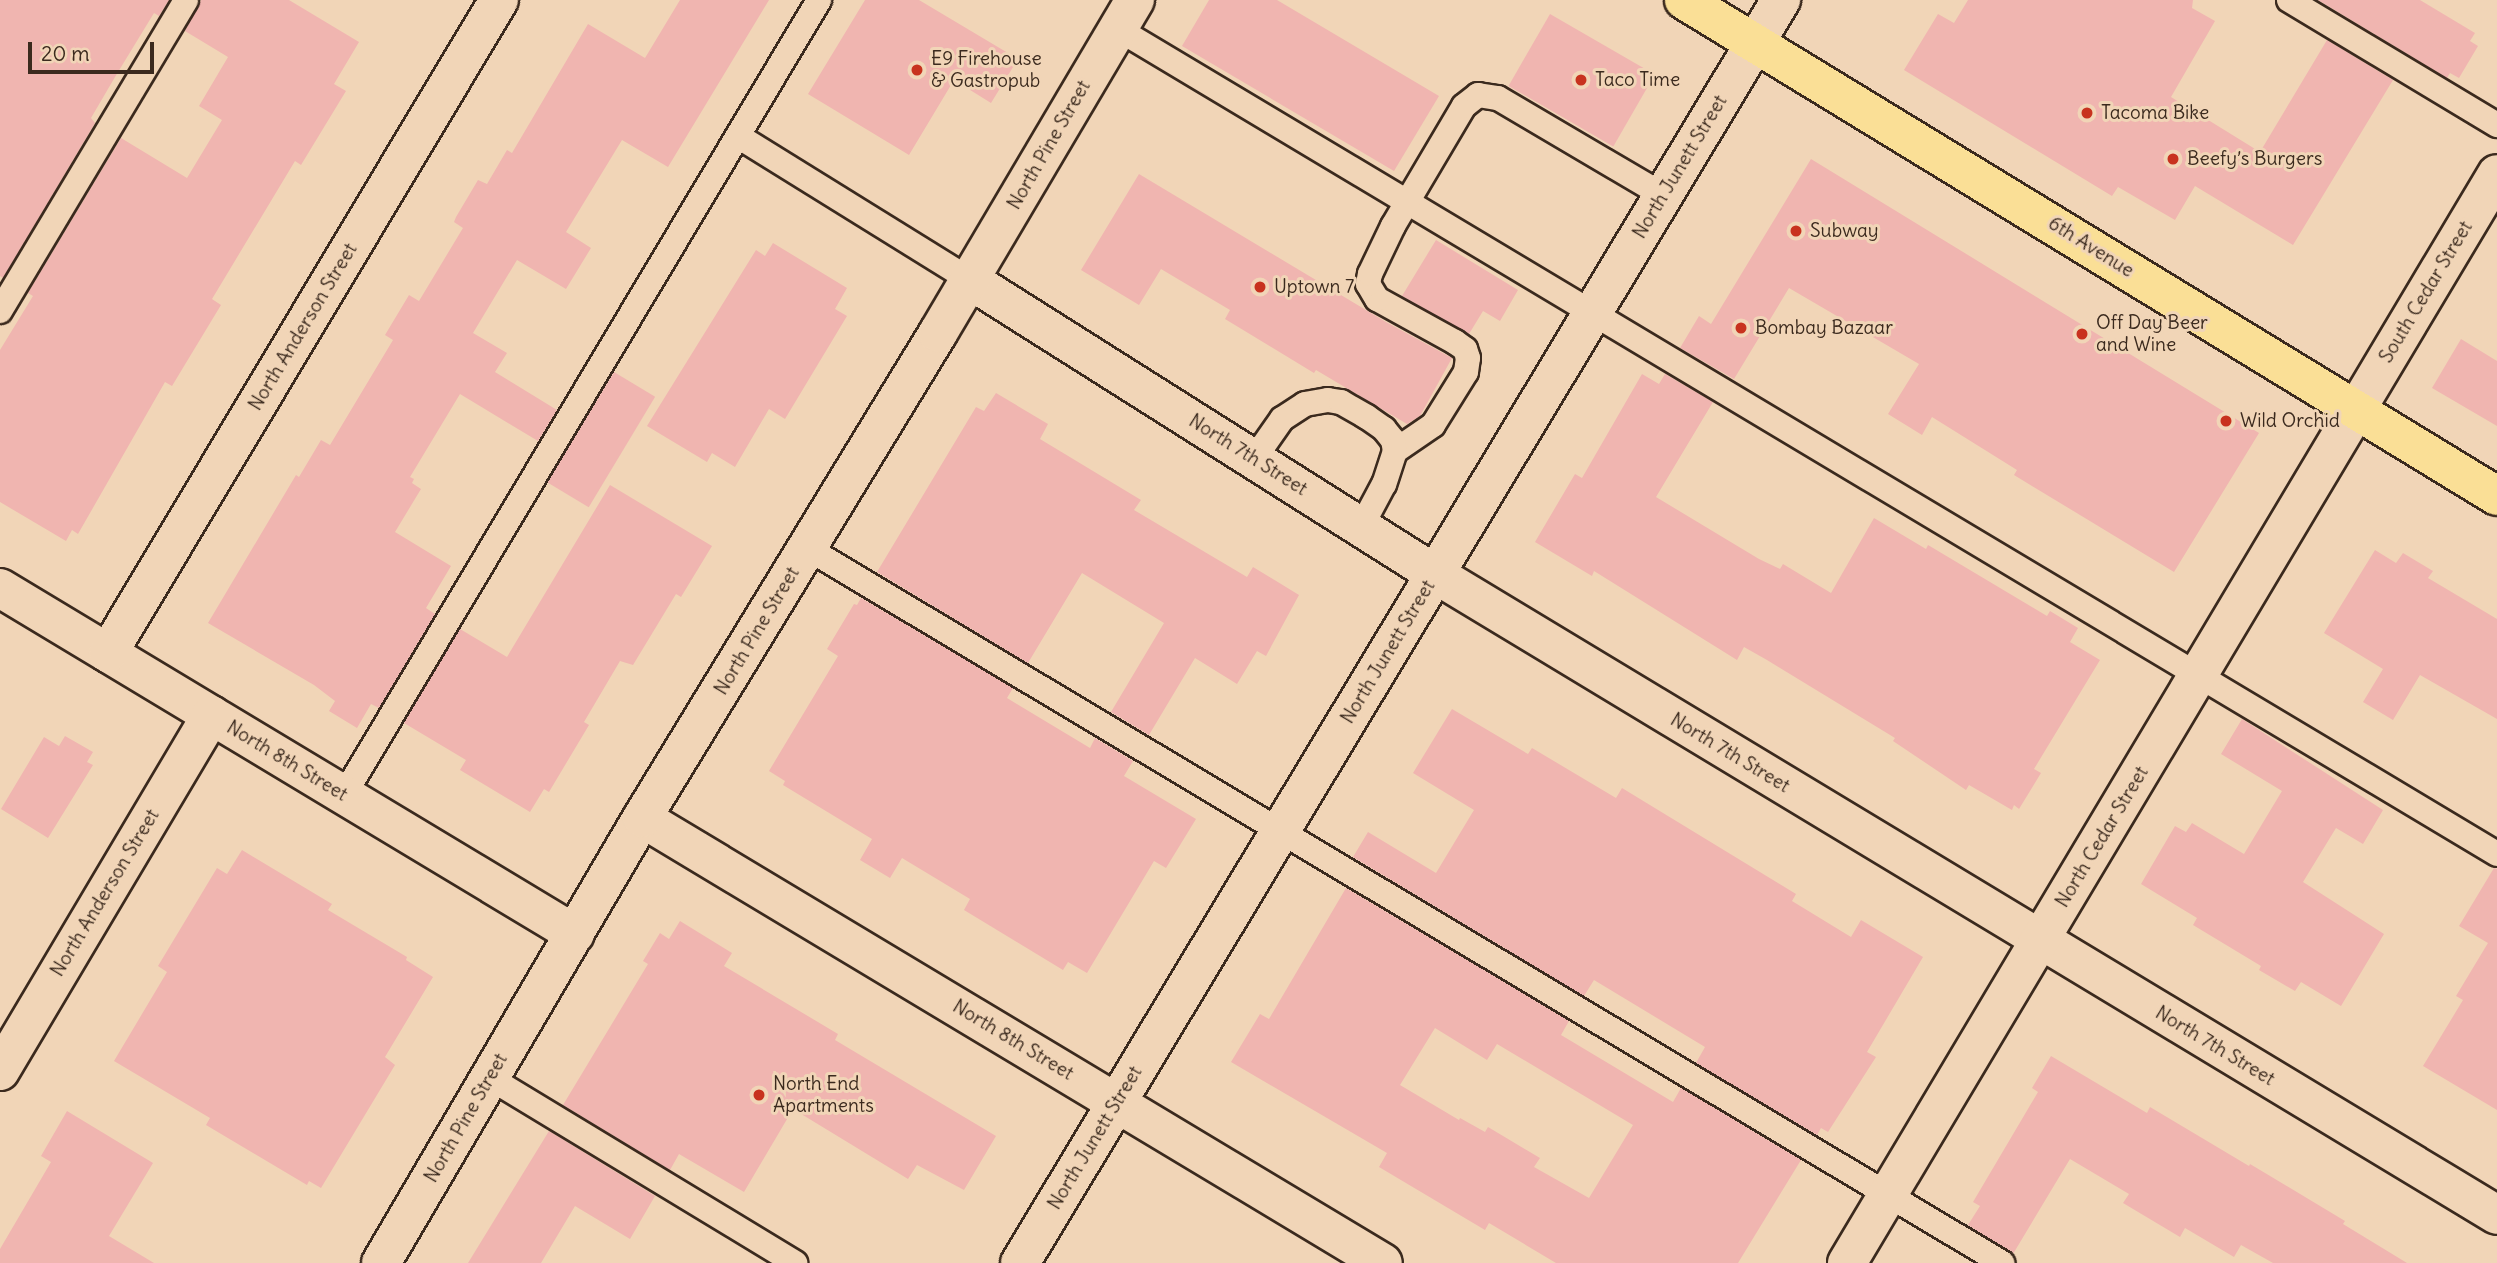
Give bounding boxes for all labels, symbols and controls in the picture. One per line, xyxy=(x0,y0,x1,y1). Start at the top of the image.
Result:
scale bar xyxy=(32,28,158,72)
text: 20 m xyxy=(41,40,90,67)
place label: E9 Firehouse & Gastropub xyxy=(931,48,1042,92)
marker: E9 Firehouse & Gastropub xyxy=(909,62,925,78)
place label: Taco Time xyxy=(1595,69,1680,91)
marker: Taco Time xyxy=(1573,72,1589,88)
street label: North Pine Street xyxy=(1003,76,1095,214)
street label: North Junett Street xyxy=(1628,91,1732,243)
place label: Tacoma Bike xyxy=(2101,102,2209,124)
marker: Tacoma Bike xyxy=(2079,105,2095,121)
place label: Beefy’s Burgers xyxy=(2187,148,2322,170)
marker: Beefy’s Burgers xyxy=(2165,151,2181,167)
street label: 6th Avenue xyxy=(2044,212,2138,282)
street label: South Cedar Street xyxy=(2375,217,2477,367)
place label: Subway xyxy=(1810,220,1879,242)
marker: Subway xyxy=(1788,223,1804,239)
street label: North Anderson Street xyxy=(244,239,362,415)
place label: Uptown 7 xyxy=(1274,276,1354,298)
marker: Uptown 7 xyxy=(1252,279,1268,295)
place label: Off Day Beer and Wine xyxy=(2096,312,2208,356)
place label: Bombay Bazaar xyxy=(1755,317,1893,339)
marker: Bombay Bazaar xyxy=(1733,320,1749,336)
marker: Off Day Beer and Wine xyxy=(2074,326,2090,342)
street label: North 7th Street xyxy=(1185,410,1311,500)
place label: Wild Orchid xyxy=(2240,410,2340,432)
marker: Wild Orchid xyxy=(2218,413,2234,429)
street label: North Pine Street xyxy=(710,563,804,699)
street label: North Junett Street xyxy=(1336,576,1440,728)
street label: North 7th Street xyxy=(1666,708,1794,798)
street label: North 8th Street xyxy=(222,716,352,806)
street label: North Cedar Street xyxy=(2051,762,2153,912)
street label: North Anderson Street xyxy=(46,805,164,981)
street label: North 8th Street xyxy=(948,995,1078,1085)
street label: North 7th Street xyxy=(2151,1001,2279,1091)
street label: North Pine Street xyxy=(420,1049,512,1187)
street label: North Junett Street xyxy=(1043,1062,1147,1214)
place label: North End Apartments xyxy=(773,1073,874,1117)
marker: North End Apartments xyxy=(751,1087,767,1103)

